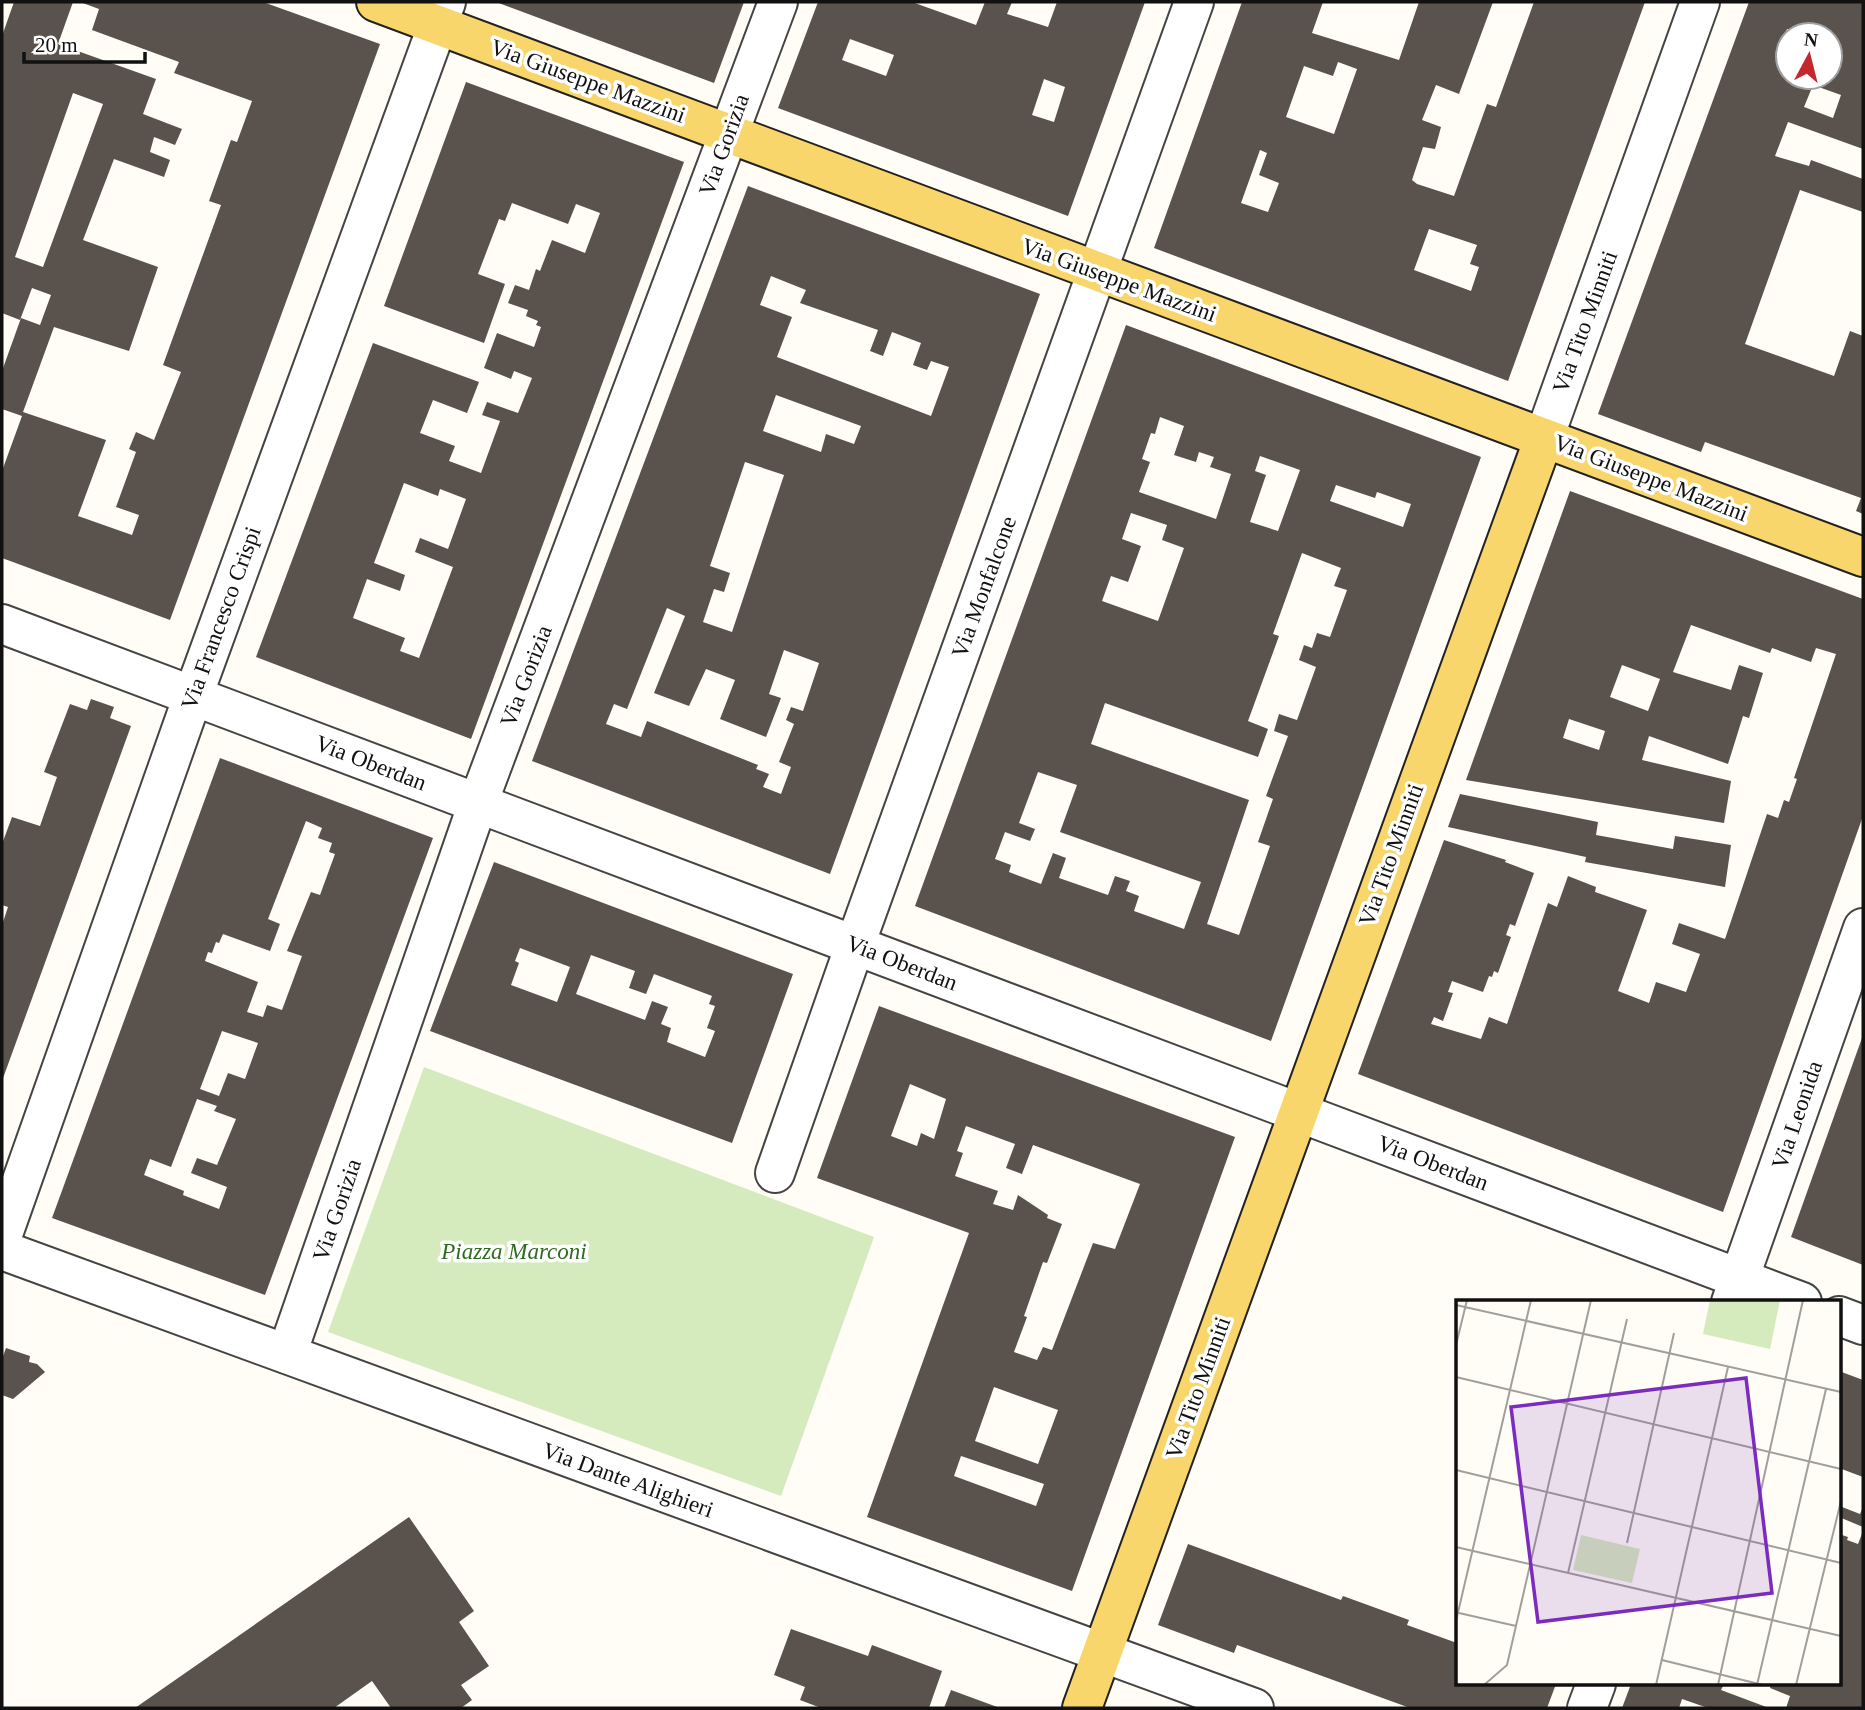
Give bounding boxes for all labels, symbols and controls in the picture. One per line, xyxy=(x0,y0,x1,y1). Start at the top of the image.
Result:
scale bar xyxy=(24,21,145,65)
north arrow xyxy=(1774,21,1844,91)
text: N xyxy=(1803,28,1819,51)
text: 20 m xyxy=(35,33,78,57)
street label: Via Giuseppe Mazzini xyxy=(487,34,689,128)
street label: Via Gorizia xyxy=(694,91,754,199)
street label: Via Giuseppe Mazzini xyxy=(1018,233,1220,327)
street label: Via Tito Minniti xyxy=(1548,248,1622,396)
street label: Via Giuseppe Mazzini xyxy=(1551,429,1751,527)
street label: Via Monfalcone xyxy=(947,513,1021,661)
street label: Via Francesco Crispi xyxy=(176,523,266,713)
street label: Via Gorizia xyxy=(495,622,557,730)
street label: Via Oberdan xyxy=(312,730,430,796)
street label: Via Tito Minniti xyxy=(1354,781,1428,929)
street label: Via Oberdan xyxy=(843,930,961,996)
street label: Via Leonida xyxy=(1767,1058,1827,1172)
street label: Via Oberdan xyxy=(1374,1130,1492,1196)
street label: Via Gorizia xyxy=(308,1156,366,1264)
park label: Piazza Marconi xyxy=(440,1239,587,1264)
inset map xyxy=(1456,1300,1840,1686)
street label: Via Tito Minniti xyxy=(1161,1314,1235,1462)
street label: Via Dante Alighieri xyxy=(539,1437,717,1523)

